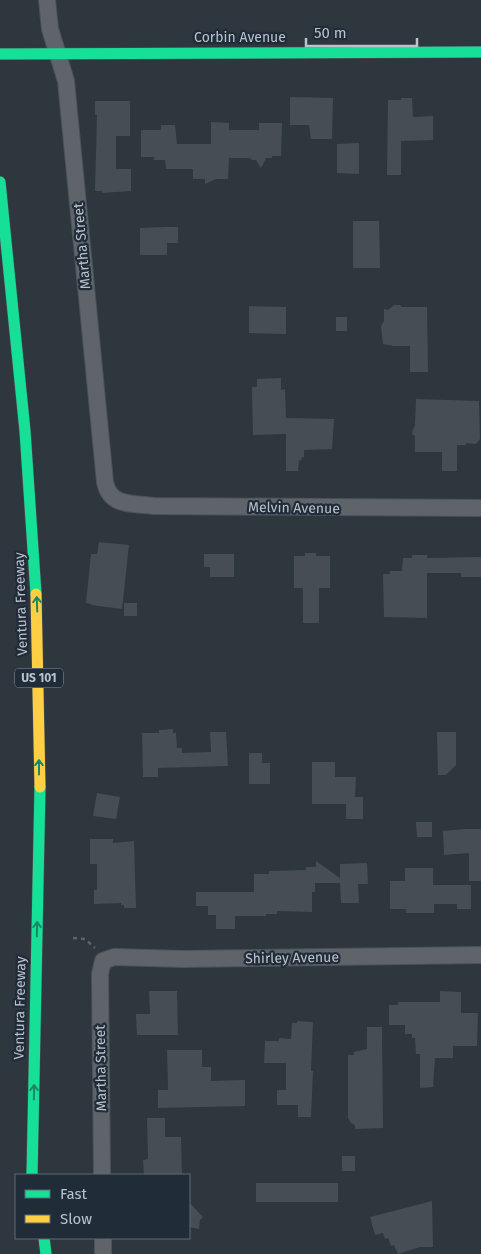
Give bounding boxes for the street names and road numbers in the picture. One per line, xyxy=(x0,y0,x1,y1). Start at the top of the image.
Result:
street label: Corbin Avenue xyxy=(194,29,286,46)
street label: Martha Street xyxy=(70,201,94,290)
street label: Melvin Avenue xyxy=(248,499,340,517)
street label: Ventura Freeway xyxy=(11,552,31,656)
road number: US 101 xyxy=(15,668,63,688)
street label: Shirley Avenue xyxy=(245,949,339,967)
street label: Ventura Freeway xyxy=(11,956,29,1060)
street label: Martha Street xyxy=(92,1024,110,1111)

